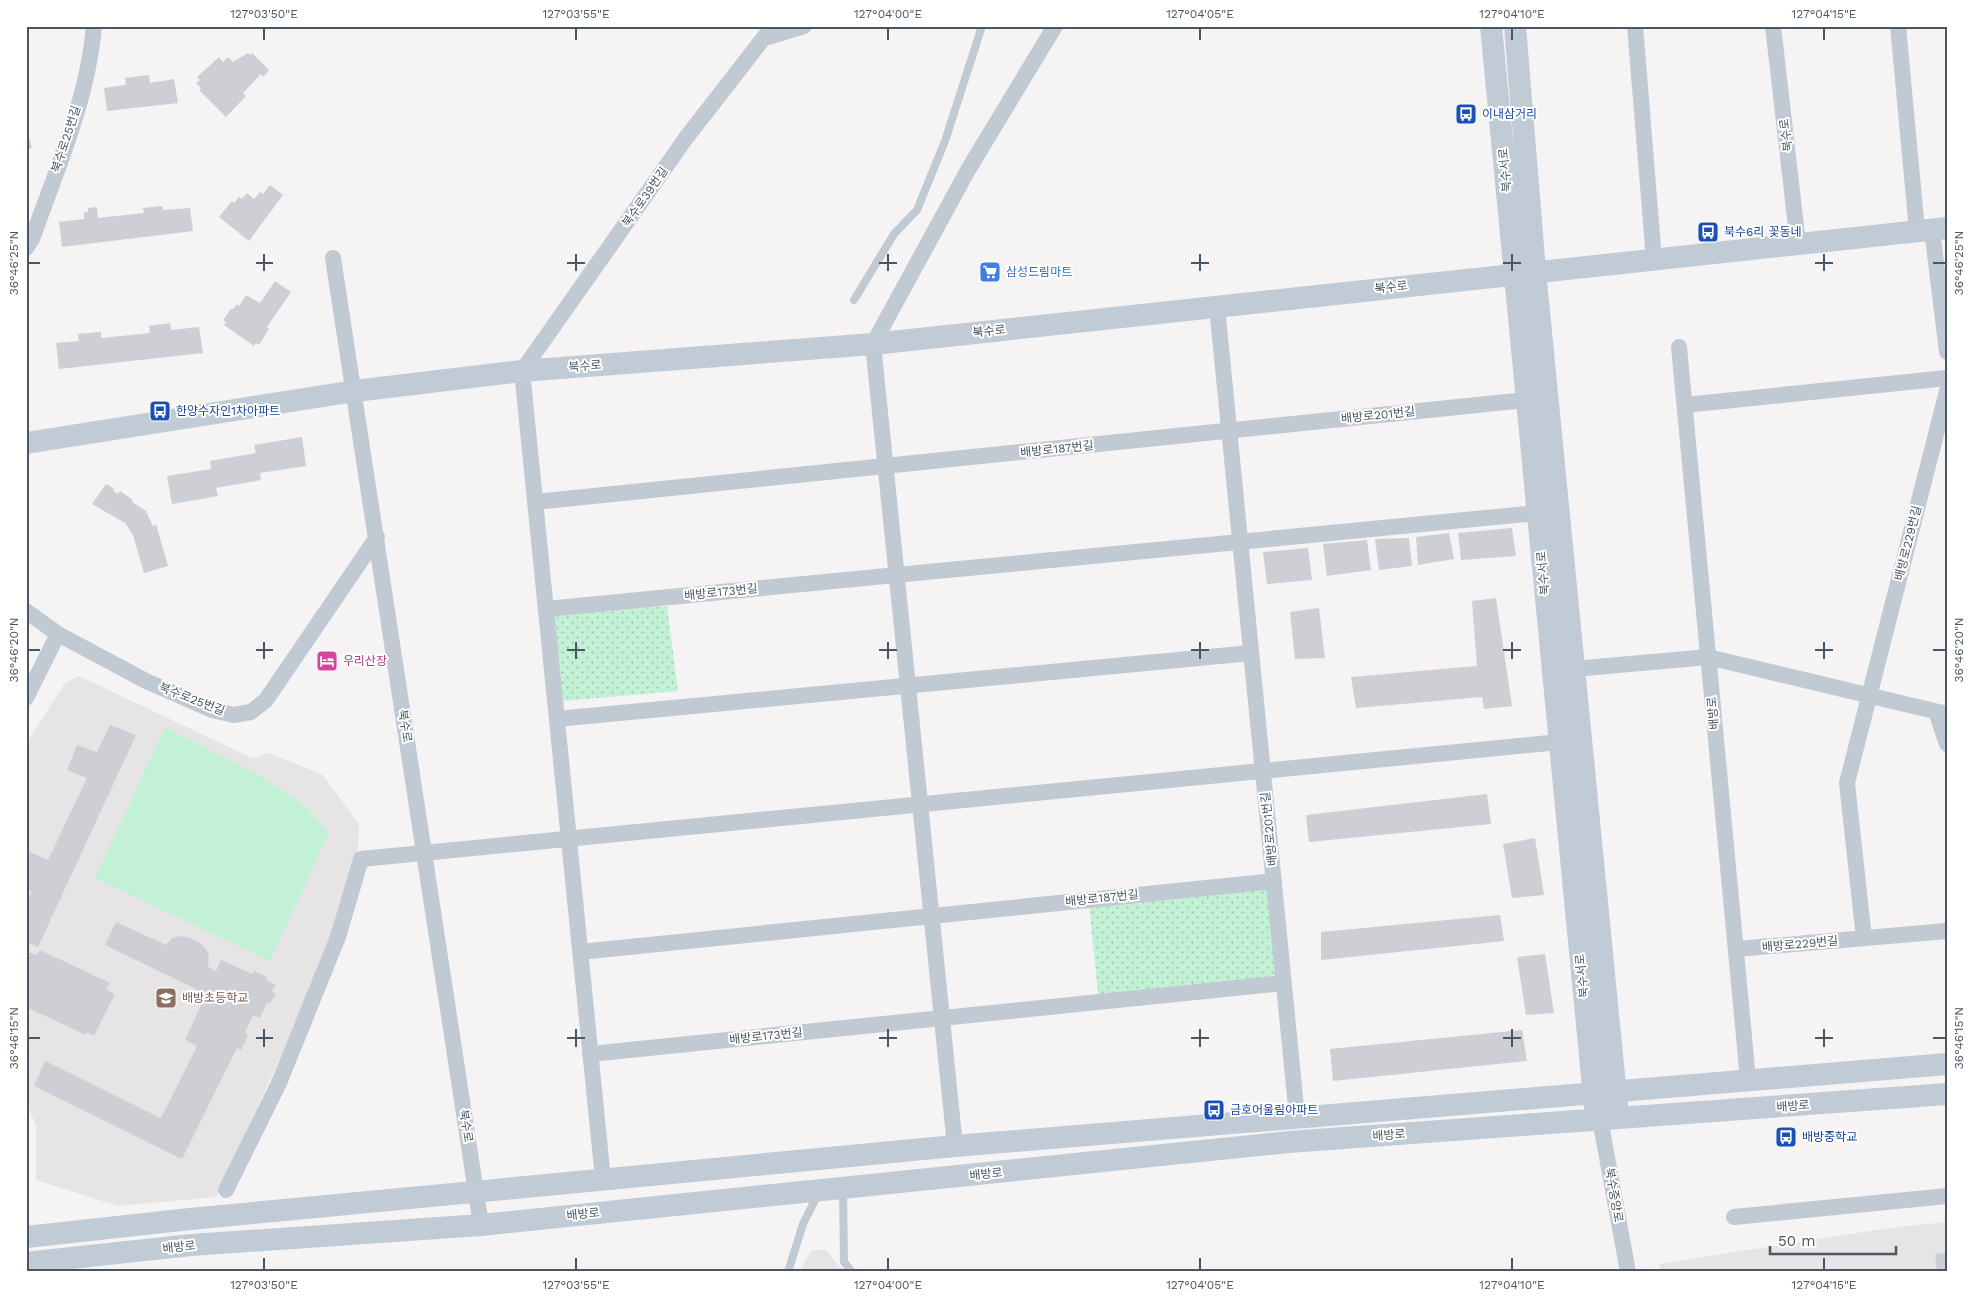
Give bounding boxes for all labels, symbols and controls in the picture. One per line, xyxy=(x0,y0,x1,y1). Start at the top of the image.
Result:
text: 127°03'50"E xyxy=(230,7,298,21)
text: 127°03'55"E xyxy=(542,7,610,21)
text: 127°04'00"E xyxy=(854,7,922,21)
text: 127°04'05"E xyxy=(1166,7,1234,21)
text: 127°04'10"E xyxy=(1479,7,1545,21)
text: 127°04'15"E xyxy=(1792,7,1857,21)
bus stop icon: 이내삼거리 xyxy=(1454,102,1478,126)
street label: 북수로25번길 xyxy=(49,104,83,174)
place label: 이내삼거리 xyxy=(1482,107,1537,121)
street label: 북수로 xyxy=(1777,118,1795,152)
street label: 북수서로 xyxy=(1496,147,1514,193)
street label: 북수로39번길 xyxy=(619,164,671,230)
bus stop icon: 북수6리 꽃동네 xyxy=(1696,220,1720,244)
place label: 북수6리 꽃동네 xyxy=(1724,225,1802,239)
text: 36°46'25"N xyxy=(7,231,21,295)
text: 36°46'25"N xyxy=(1952,231,1966,295)
supermarket icon: 삼성드림마트 xyxy=(978,260,1002,284)
place label: 삼성드림마트 xyxy=(1006,265,1072,279)
street label: 북수로 xyxy=(1374,278,1408,296)
street label: 북수로 xyxy=(972,322,1006,340)
street label: 북수로 xyxy=(568,358,602,374)
bus stop icon: 한양수자인1차아파트 xyxy=(148,399,172,423)
place label: 한양수자인1차아파트 xyxy=(176,404,280,418)
street label: 배방로201번길 xyxy=(1340,404,1416,426)
street label: 배방로187번길 xyxy=(1020,438,1094,460)
street label: 배방로229번길 xyxy=(1892,504,1924,582)
street label: 북수서로 xyxy=(1534,550,1552,596)
street label: 배방로173번길 xyxy=(684,581,758,603)
text: 36°46'20"N xyxy=(7,617,21,683)
text: 36°46'20"N xyxy=(1952,617,1966,683)
hotel icon: 우리산장 xyxy=(315,649,339,673)
place label: 우리산장 xyxy=(343,654,387,668)
street label: 북수로25번길 xyxy=(157,680,227,718)
street label: 배방로 xyxy=(1705,696,1721,730)
street label: 북수로 xyxy=(395,709,415,743)
street label: 배방로201번길 xyxy=(1258,791,1280,867)
street label: 배방로187번길 xyxy=(1065,887,1139,909)
street label: 배방로229번길 xyxy=(1761,934,1839,954)
street label: 북수서로 xyxy=(1573,953,1591,999)
school or university icon: 배방초등학교 xyxy=(154,986,178,1010)
place label: 배방초등학교 xyxy=(182,991,248,1005)
text: 36°46'15"N xyxy=(7,1007,21,1069)
text: 36°46'15"N xyxy=(1952,1007,1966,1069)
street label: 배방로173번길 xyxy=(729,1025,803,1047)
bus stop icon: 금호어울림아파트 xyxy=(1202,1098,1226,1122)
street label: 배방로 xyxy=(1776,1098,1810,1114)
place label: 금호어울림아파트 xyxy=(1230,1103,1318,1117)
street label: 북수로 xyxy=(456,1109,476,1143)
bus stop icon: 배방중학교 xyxy=(1774,1125,1798,1149)
street label: 배방로 xyxy=(1372,1127,1406,1143)
place label: 배방중학교 xyxy=(1802,1130,1857,1144)
street label: 배방로 xyxy=(969,1165,1003,1183)
street label: 북수중앙로 xyxy=(1602,1167,1626,1223)
street label: 배방로 xyxy=(566,1205,600,1223)
scale bar xyxy=(1770,1223,1897,1255)
text: 50 m xyxy=(1778,1232,1815,1250)
street label: 배방로 xyxy=(162,1238,196,1256)
text: 127°03'50"E xyxy=(230,1278,298,1292)
text: 127°03'55"E xyxy=(542,1278,610,1292)
text: 127°04'00"E xyxy=(854,1278,922,1292)
text: 127°04'05"E xyxy=(1166,1278,1234,1292)
text: 127°04'10"E xyxy=(1479,1278,1545,1292)
text: 127°04'15"E xyxy=(1792,1278,1857,1292)

